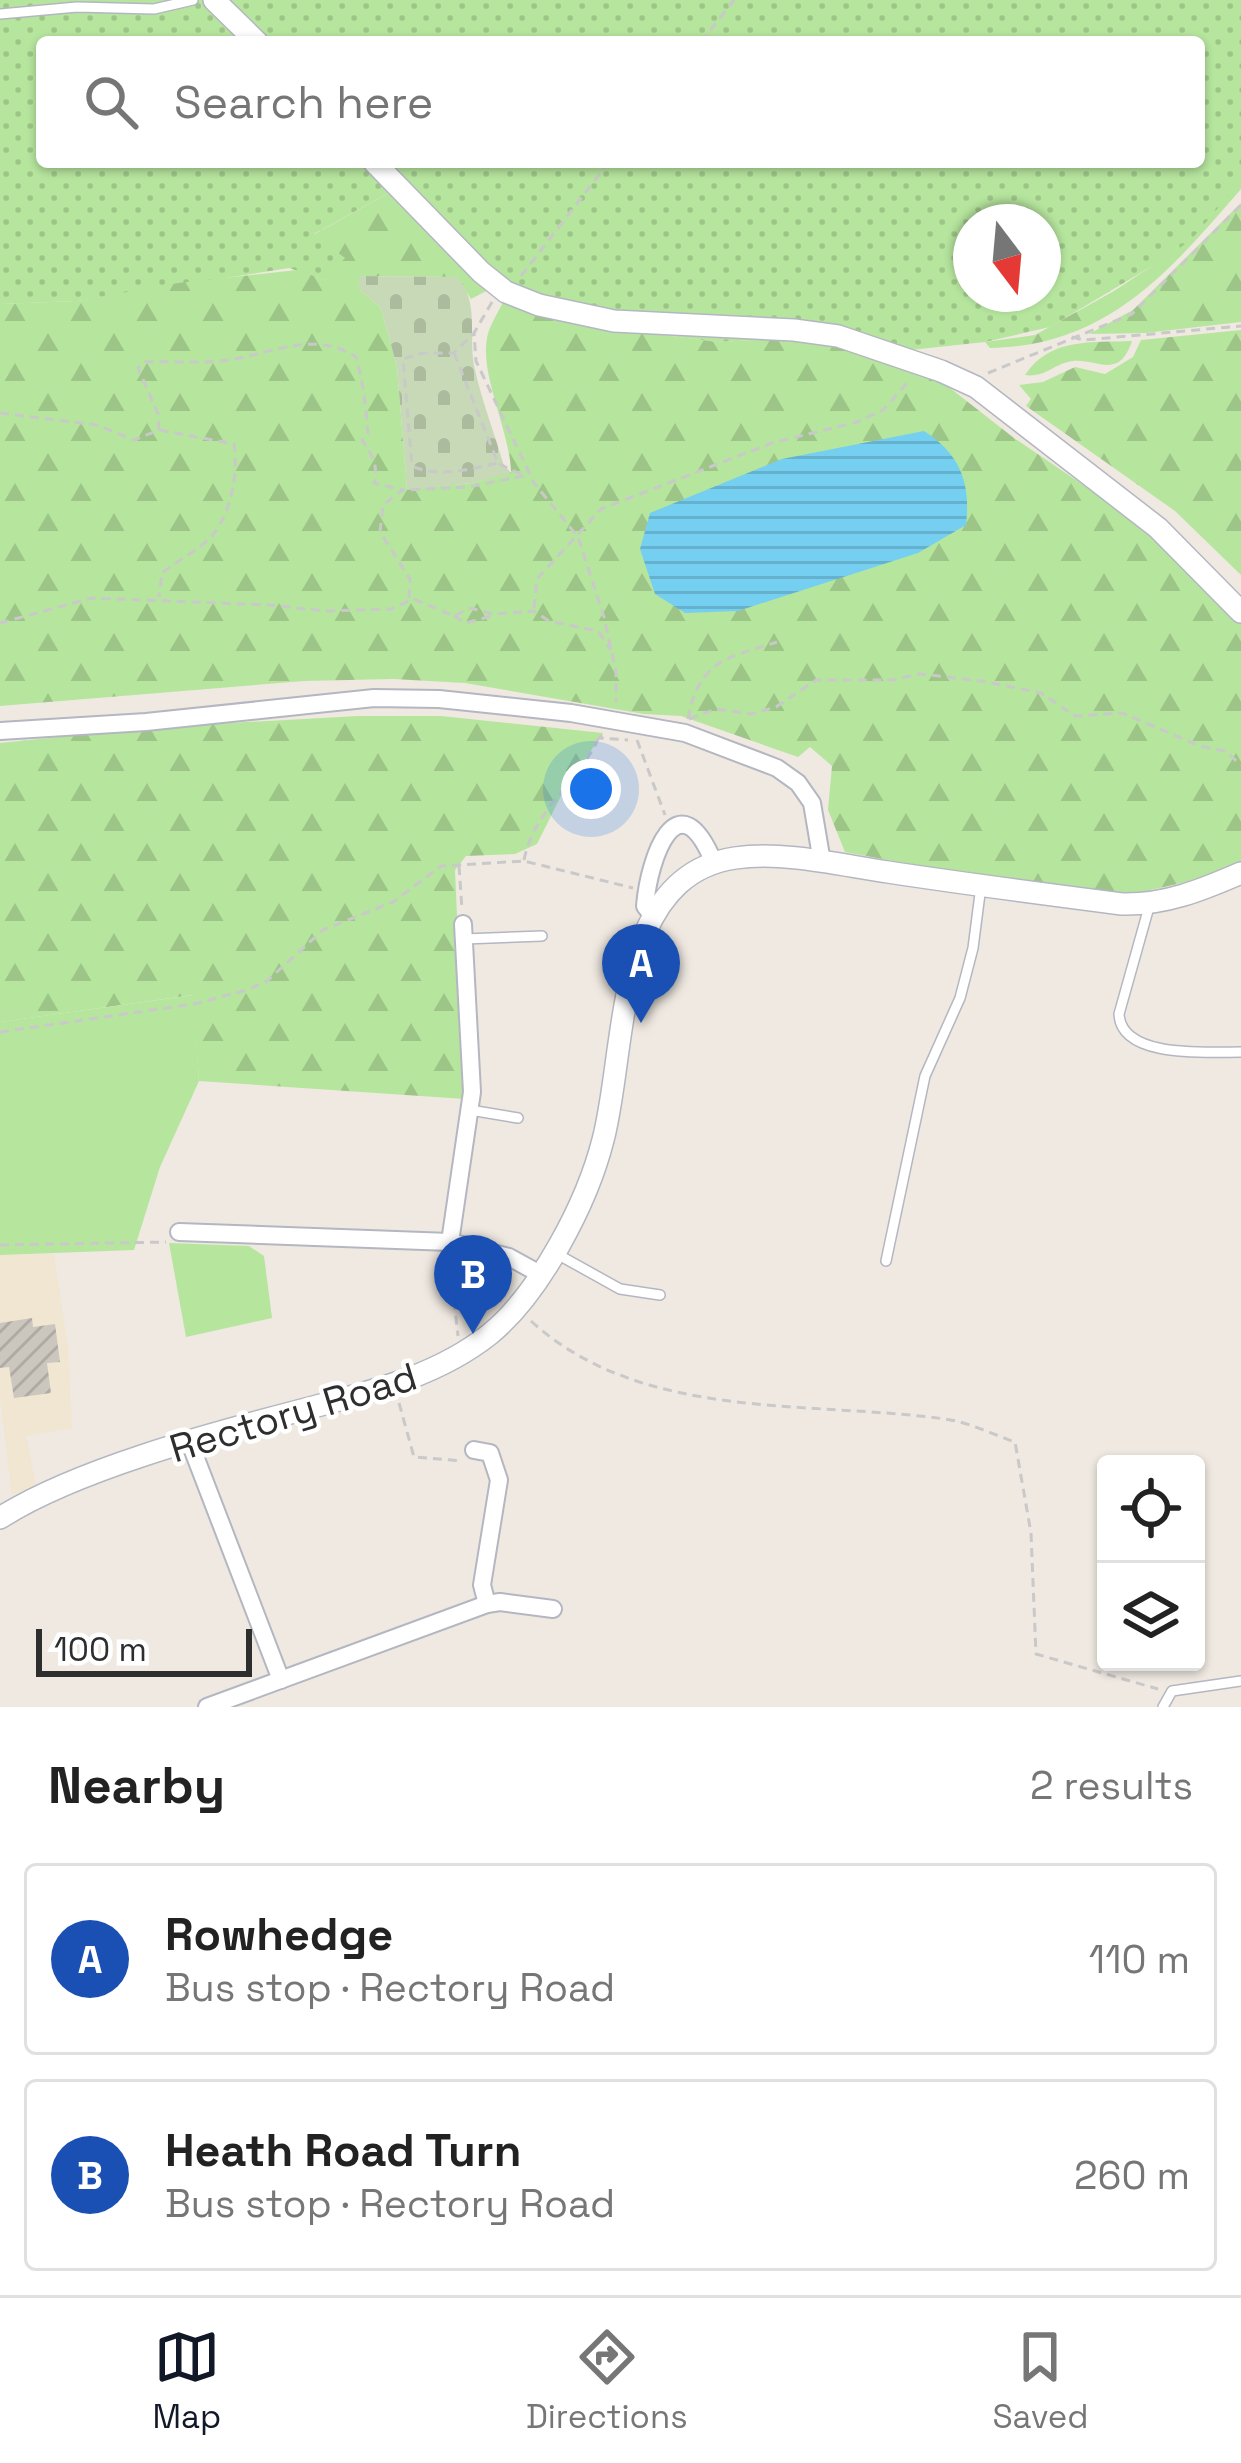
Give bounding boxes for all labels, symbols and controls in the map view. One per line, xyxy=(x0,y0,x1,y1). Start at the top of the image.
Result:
search box xyxy=(36,36,1205,168)
icon: search xyxy=(78,69,144,135)
text: Search here xyxy=(174,74,433,131)
north arrow xyxy=(953,204,1061,312)
your location xyxy=(561,759,621,819)
pin: A xyxy=(602,924,680,1023)
pin: B xyxy=(434,1235,512,1334)
street label: Rectory Road xyxy=(164,1352,423,1473)
map controls xyxy=(1097,1455,1205,1671)
button: locate xyxy=(1097,1455,1205,1563)
button: layers xyxy=(1097,1563,1205,1671)
scale bar xyxy=(36,1623,252,1676)
text: 100 m xyxy=(54,1629,147,1671)
text: Nearby xyxy=(48,1753,225,1818)
text: 2 results xyxy=(1030,1761,1193,1810)
text: Rowhedge xyxy=(165,1906,393,1963)
text: A xyxy=(78,1935,102,1984)
text: 110 m xyxy=(1089,1935,1190,1984)
text: Bus stop · Rectory Road xyxy=(165,1963,615,2012)
text: Heath Road Turn xyxy=(165,2122,521,2179)
text: B xyxy=(77,2151,103,2200)
text: 260 m xyxy=(1074,2151,1190,2200)
text: Bus stop · Rectory Road xyxy=(165,2179,615,2228)
tab: Map xyxy=(152,2324,221,2438)
tab: Directions xyxy=(526,2324,688,2438)
tab: Saved xyxy=(992,2324,1089,2438)

